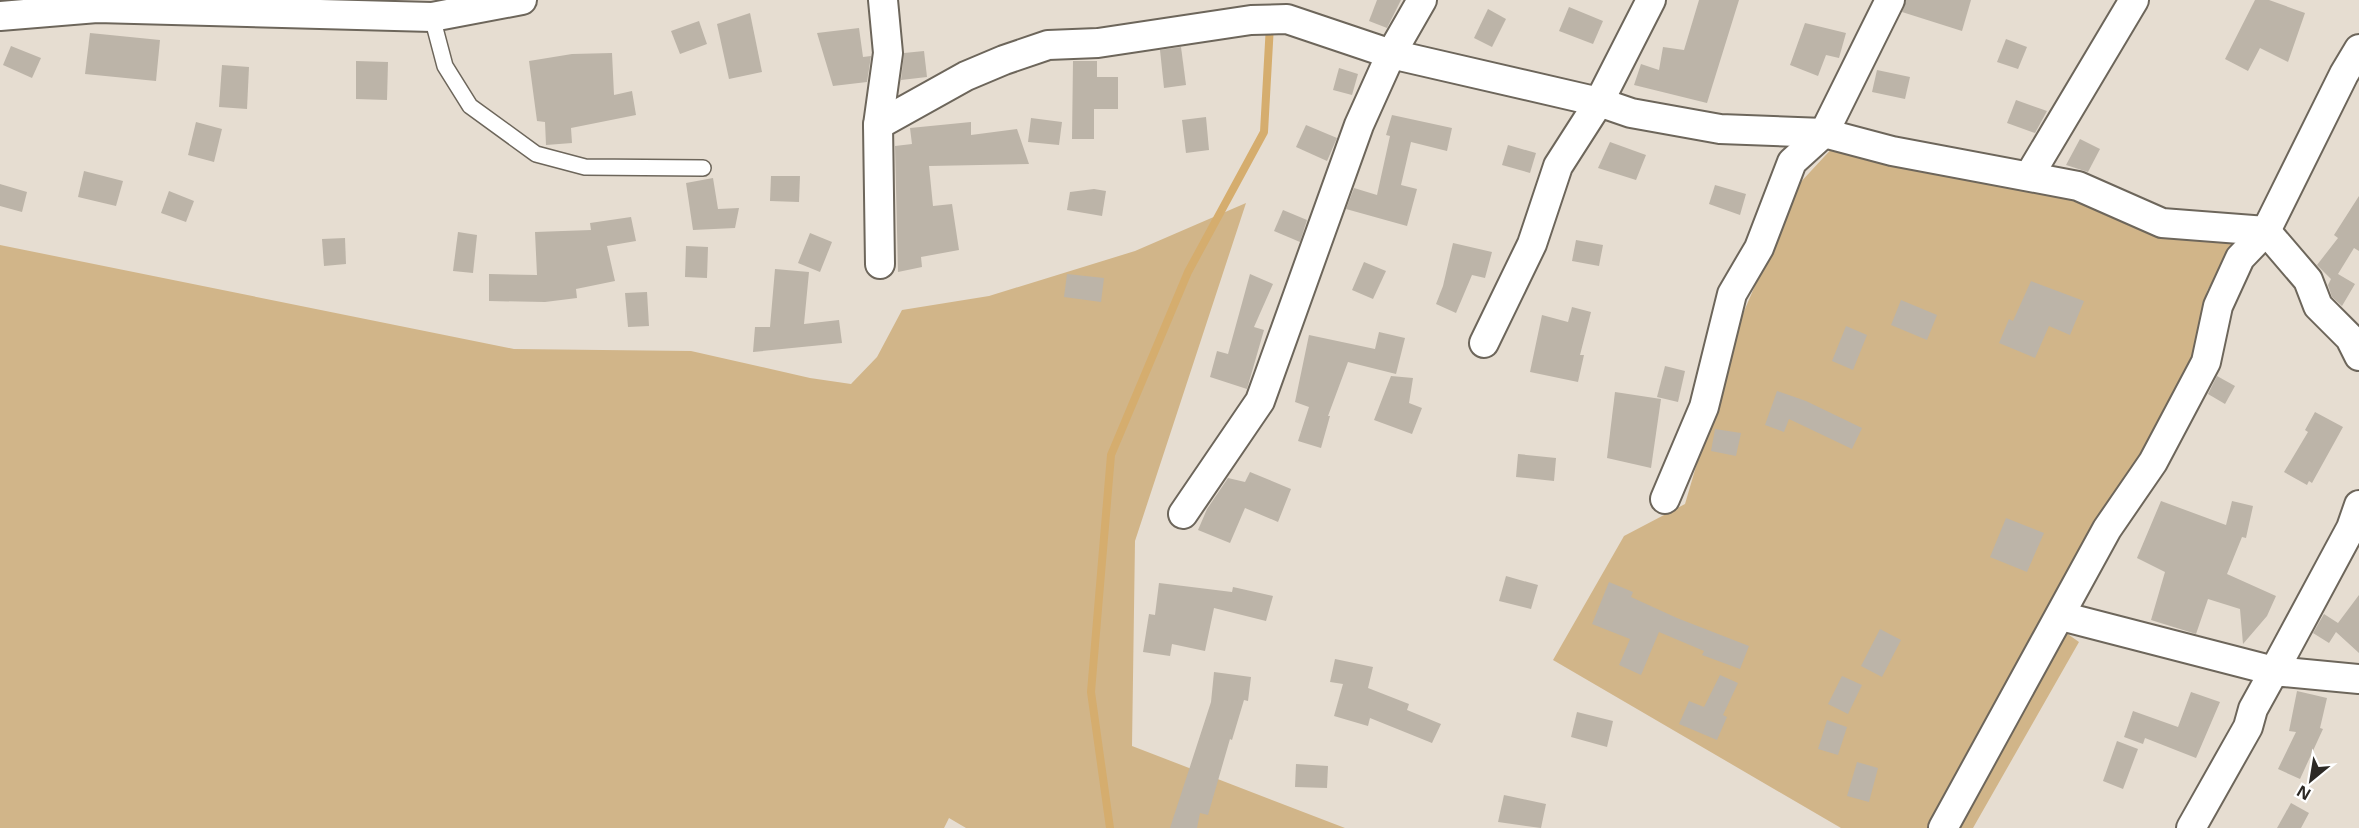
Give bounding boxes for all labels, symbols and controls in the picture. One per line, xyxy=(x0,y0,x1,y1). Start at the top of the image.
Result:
north arrow xyxy=(2281,750,2341,810)
text: N xyxy=(2292,780,2315,806)

